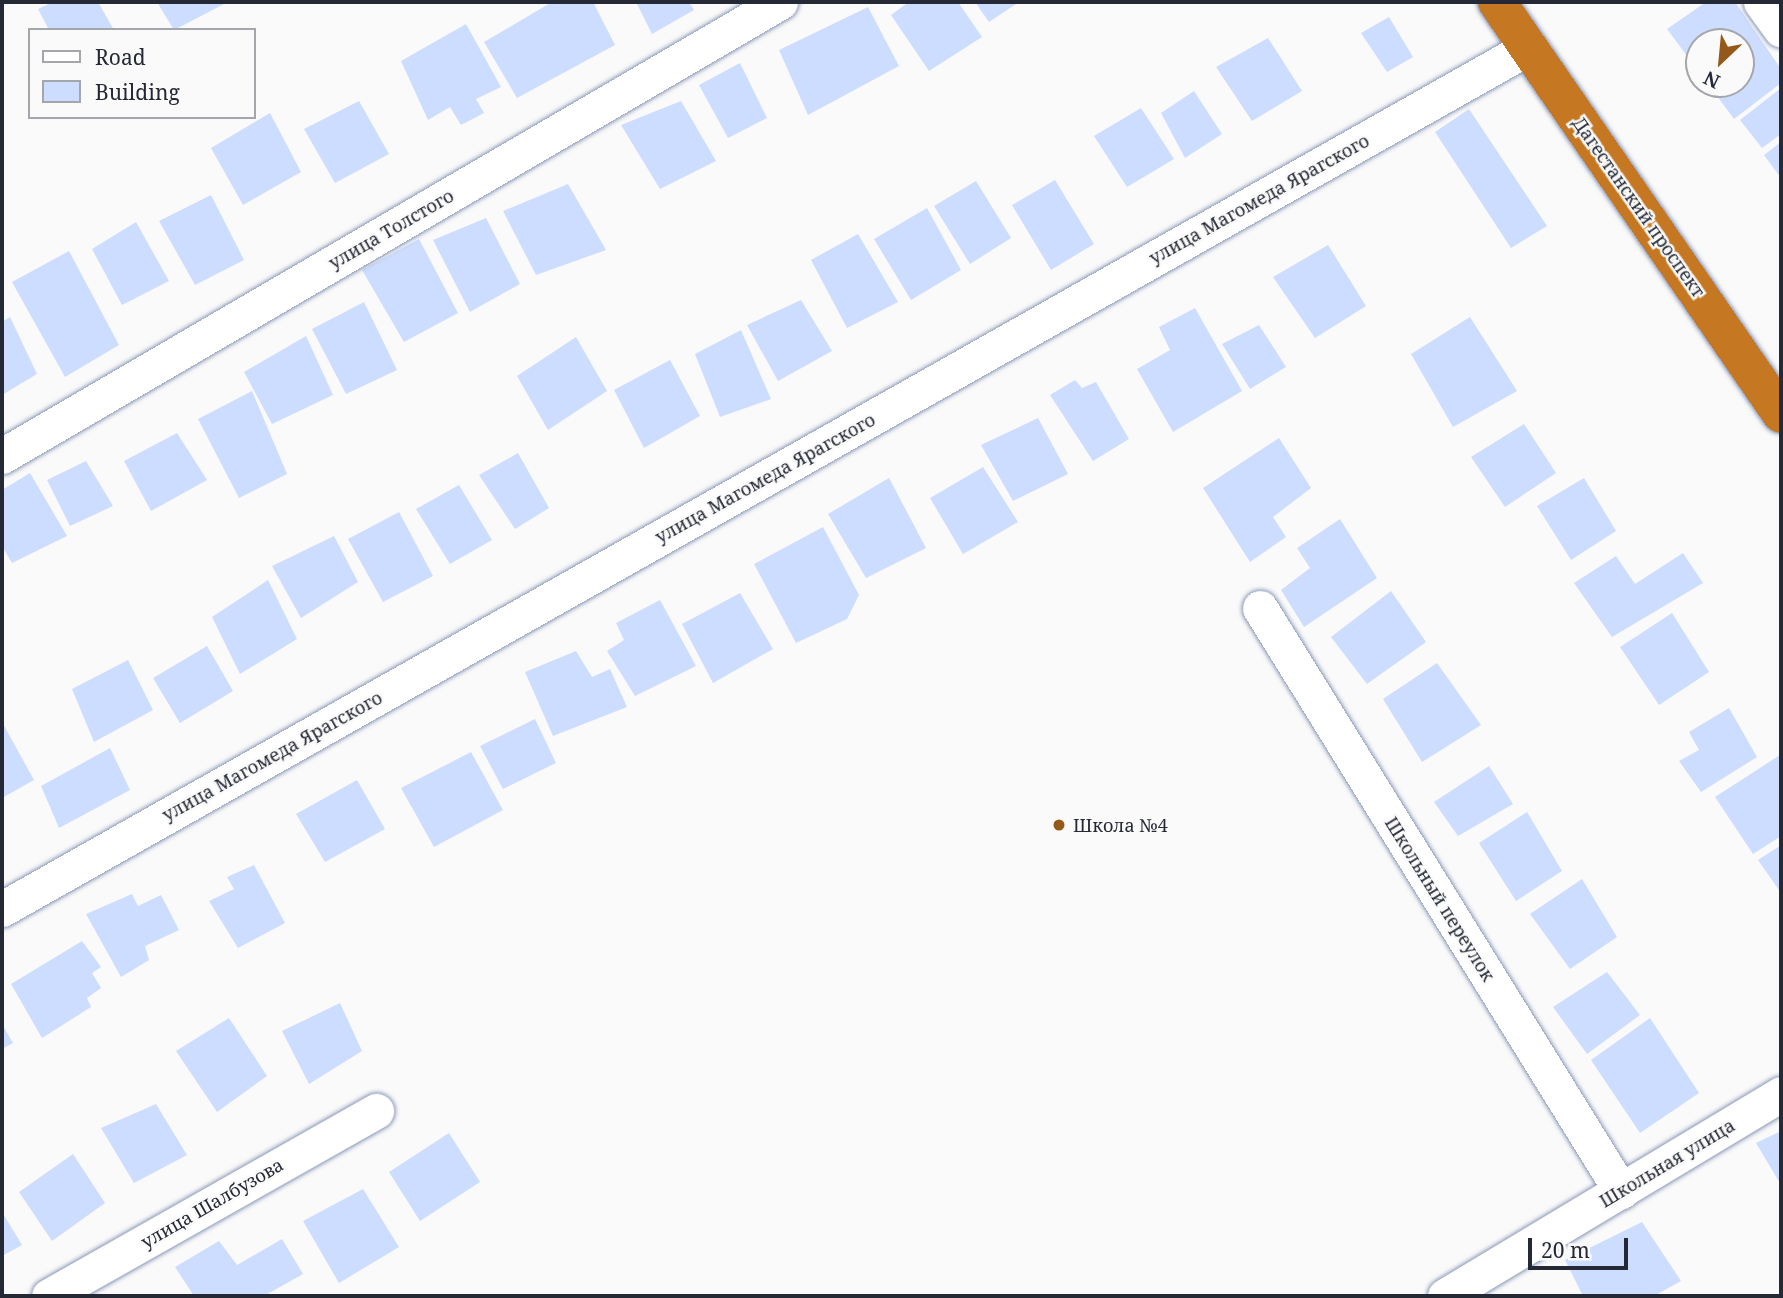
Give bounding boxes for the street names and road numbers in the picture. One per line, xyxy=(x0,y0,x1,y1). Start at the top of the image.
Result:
street label: Дагестанский проспект xyxy=(1568,113,1710,301)
street label: улица Магомеда Ярагского xyxy=(1145,129,1373,269)
street label: улица Толстого xyxy=(325,184,457,274)
street label: улица Магомеда Ярагского xyxy=(651,408,879,548)
street label: улица Магомеда Ярагского xyxy=(158,686,386,826)
street label: Школьный переулок xyxy=(1381,813,1499,985)
street label: Школьная улица xyxy=(1595,1114,1739,1212)
street label: улица Шалбузова xyxy=(137,1153,287,1253)

